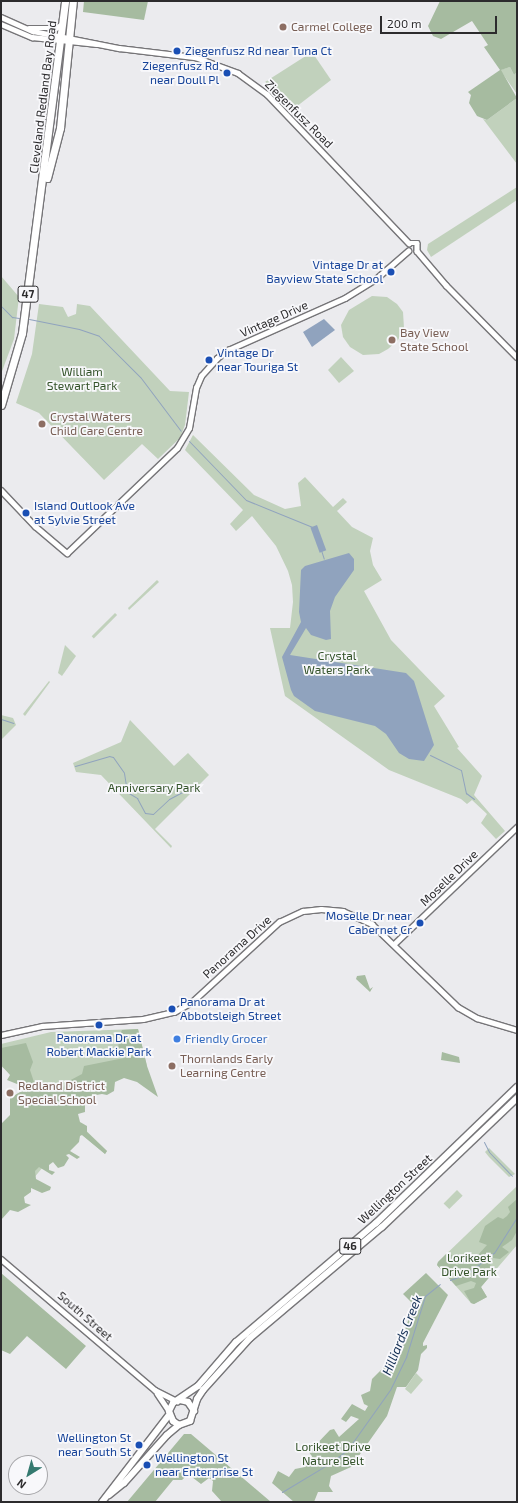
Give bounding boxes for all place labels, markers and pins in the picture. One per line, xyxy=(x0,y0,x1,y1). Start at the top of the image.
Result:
place label: Carmel College xyxy=(291,20,373,34)
marker: Carmel College xyxy=(278,22,288,32)
place label: Ziegenfusz Rd near Tuna Ct xyxy=(185,44,332,58)
marker: Ziegenfusz Rd near Tuna Ct xyxy=(172,46,182,56)
place label: Ziegenfusz Rd near Doull Pl xyxy=(142,59,219,87)
marker: Ziegenfusz Rd near Doull Pl xyxy=(222,68,232,78)
place label: Vintage Dr at Bayview State School xyxy=(266,258,383,286)
marker: Vintage Dr at Bayview State School xyxy=(386,267,396,277)
place label: Bay View State School xyxy=(400,326,468,354)
marker: Bay View State School xyxy=(387,335,397,345)
place label: Vintage Dr near Touriga St xyxy=(217,346,299,374)
marker: Vintage Dr near Touriga St xyxy=(204,355,214,365)
place label: Crystal Waters Child Care Centre xyxy=(50,410,143,438)
marker: Crystal Waters Child Care Centre xyxy=(37,419,47,429)
place label: Island Outlook Ave at Sylvie Street xyxy=(34,499,135,527)
marker: Island Outlook Ave at Sylvie Street xyxy=(21,508,31,518)
place label: Moselle Dr near Cabernet Cr xyxy=(326,909,412,937)
marker: Moselle Dr near Cabernet Cr xyxy=(415,918,425,928)
place label: Panorama Dr at Abbotsleigh Street xyxy=(180,995,281,1023)
marker: Panorama Dr at Abbotsleigh Street xyxy=(167,1004,177,1014)
marker: Panorama Dr at Robert Mackie Park xyxy=(94,1020,104,1030)
place label: Panorama Dr at Robert Mackie Park xyxy=(46,1031,152,1059)
place label: Friendly Grocer xyxy=(185,1032,268,1046)
marker: Friendly Grocer xyxy=(172,1034,182,1044)
place label: Thornlands Early Learning Centre xyxy=(180,1052,273,1080)
marker: Thornlands Early Learning Centre xyxy=(167,1061,177,1071)
place label: Redland District Special School xyxy=(18,1079,105,1107)
marker: Redland District Special School xyxy=(5,1088,15,1098)
place label: Wellington St near South St xyxy=(57,1431,131,1459)
marker: Wellington St near South St xyxy=(134,1440,144,1450)
place label: Wellington St near Enterprise St xyxy=(155,1451,253,1479)
marker: Wellington St near Enterprise St xyxy=(142,1460,152,1470)

